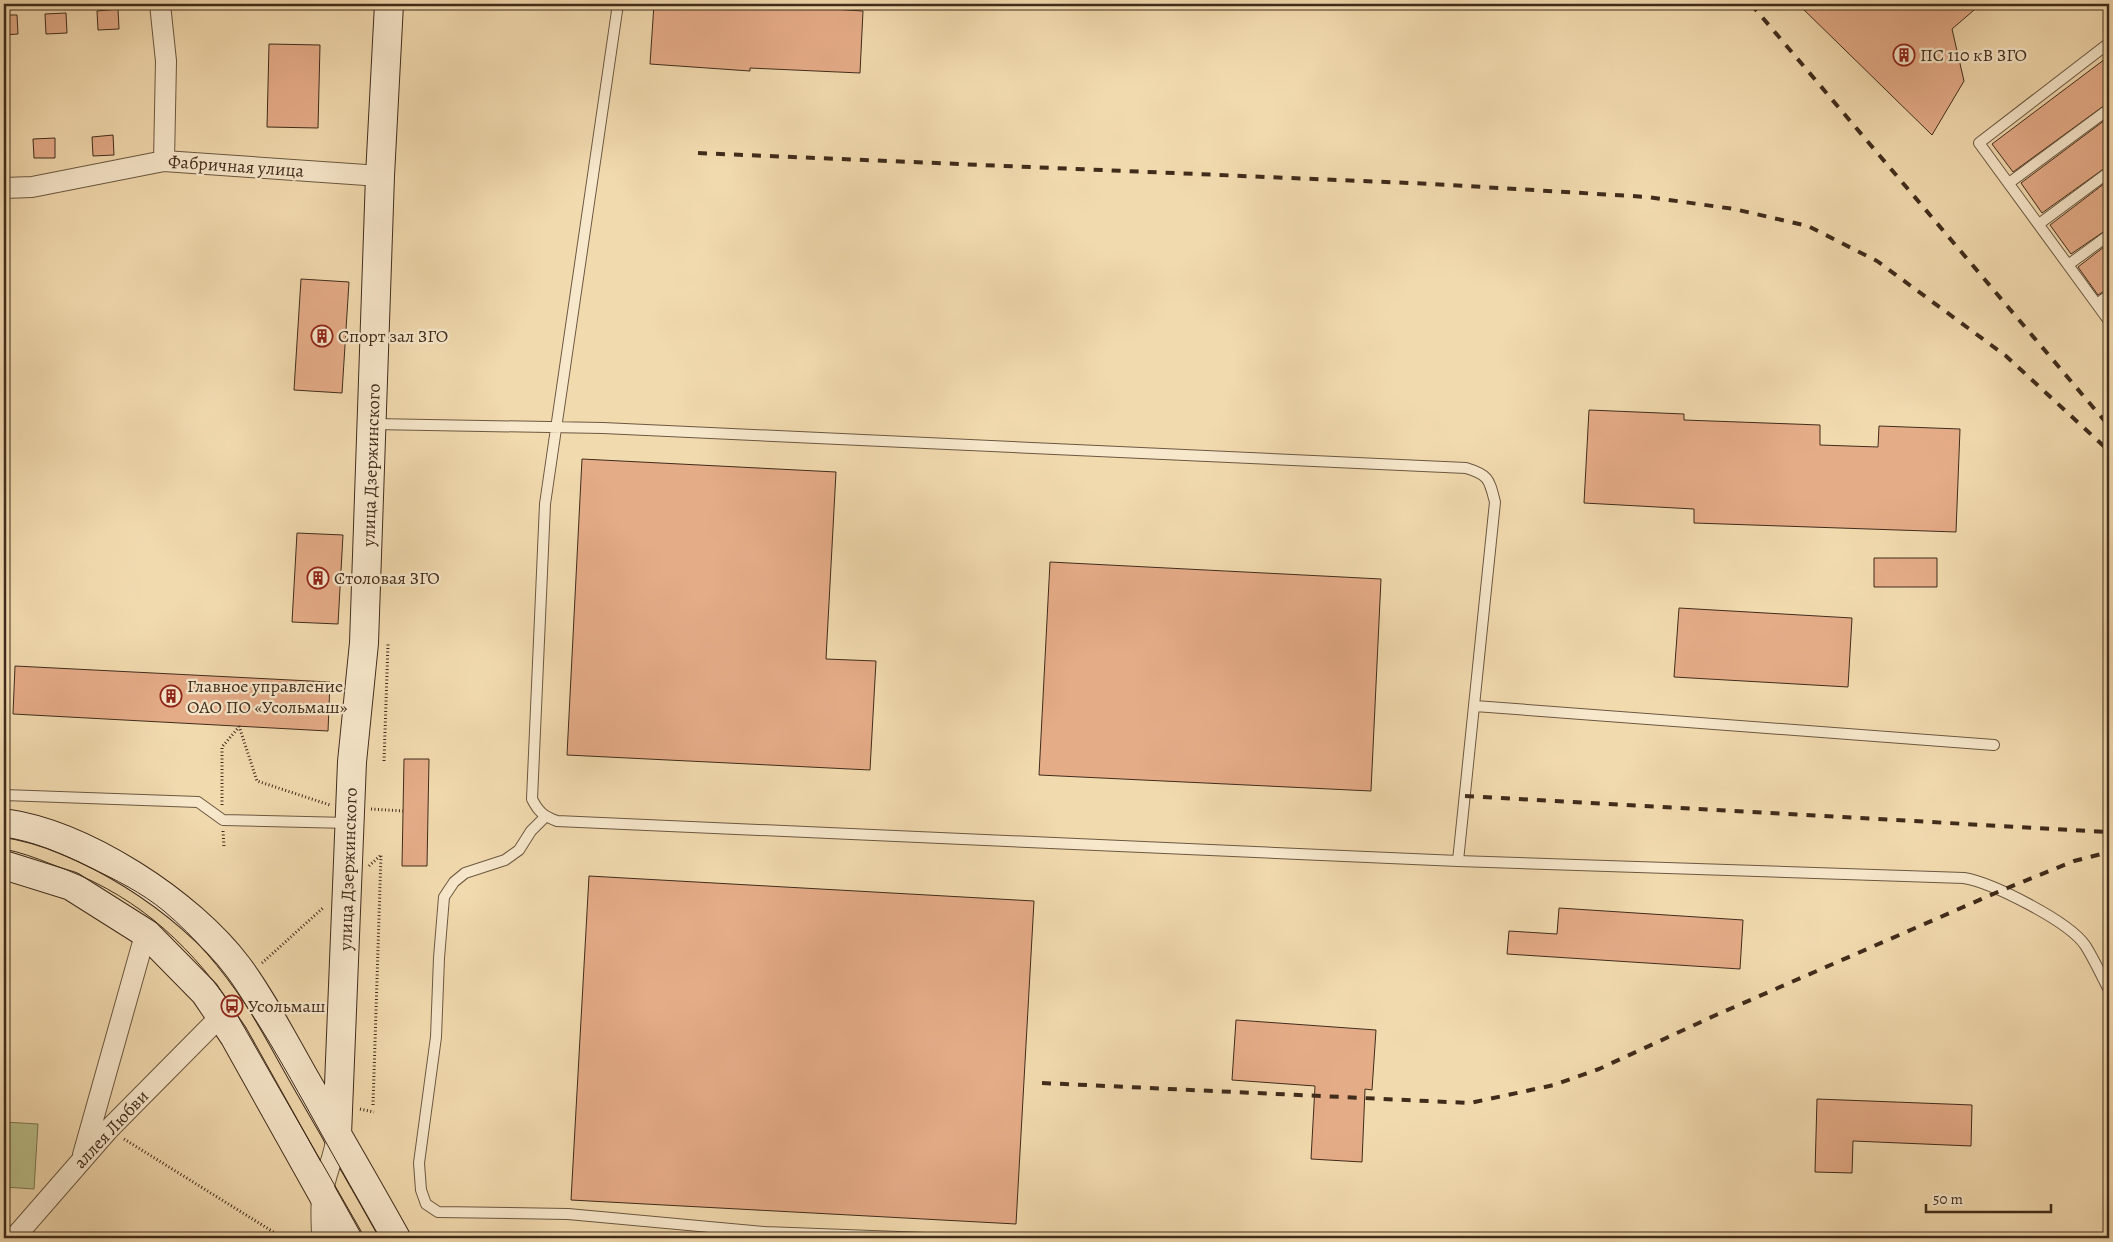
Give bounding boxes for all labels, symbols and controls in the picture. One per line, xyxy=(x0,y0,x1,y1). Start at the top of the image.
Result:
building icon: ПС 110 кВ ЗГО xyxy=(1892,43,1916,67)
place label: ПС 110 кВ ЗГО xyxy=(1920,43,2027,67)
street label: Фабричная улица xyxy=(167,149,305,183)
building icon: Спорт зал ЗГО xyxy=(310,324,334,348)
place label: Спорт зал ЗГО xyxy=(338,324,448,348)
street label: улица Дзержинского xyxy=(356,383,386,548)
building icon: Столовая ЗГО xyxy=(306,566,330,590)
place label: Столовая ЗГО xyxy=(334,566,440,590)
place label: Главное управление ОАО ПО «Усольмаш» xyxy=(187,674,348,719)
building icon: Главное управление ОАО ПО «Усольмаш» xyxy=(159,684,183,708)
street label: улица Дзержинского xyxy=(333,787,363,952)
bus stop icon: Усольмаш xyxy=(220,994,244,1018)
place label: Усольмаш xyxy=(248,994,326,1018)
street label: аллея Любви xyxy=(68,1084,154,1174)
scale bar xyxy=(1926,1182,2050,1214)
text: 50 m xyxy=(1933,1189,1963,1209)

